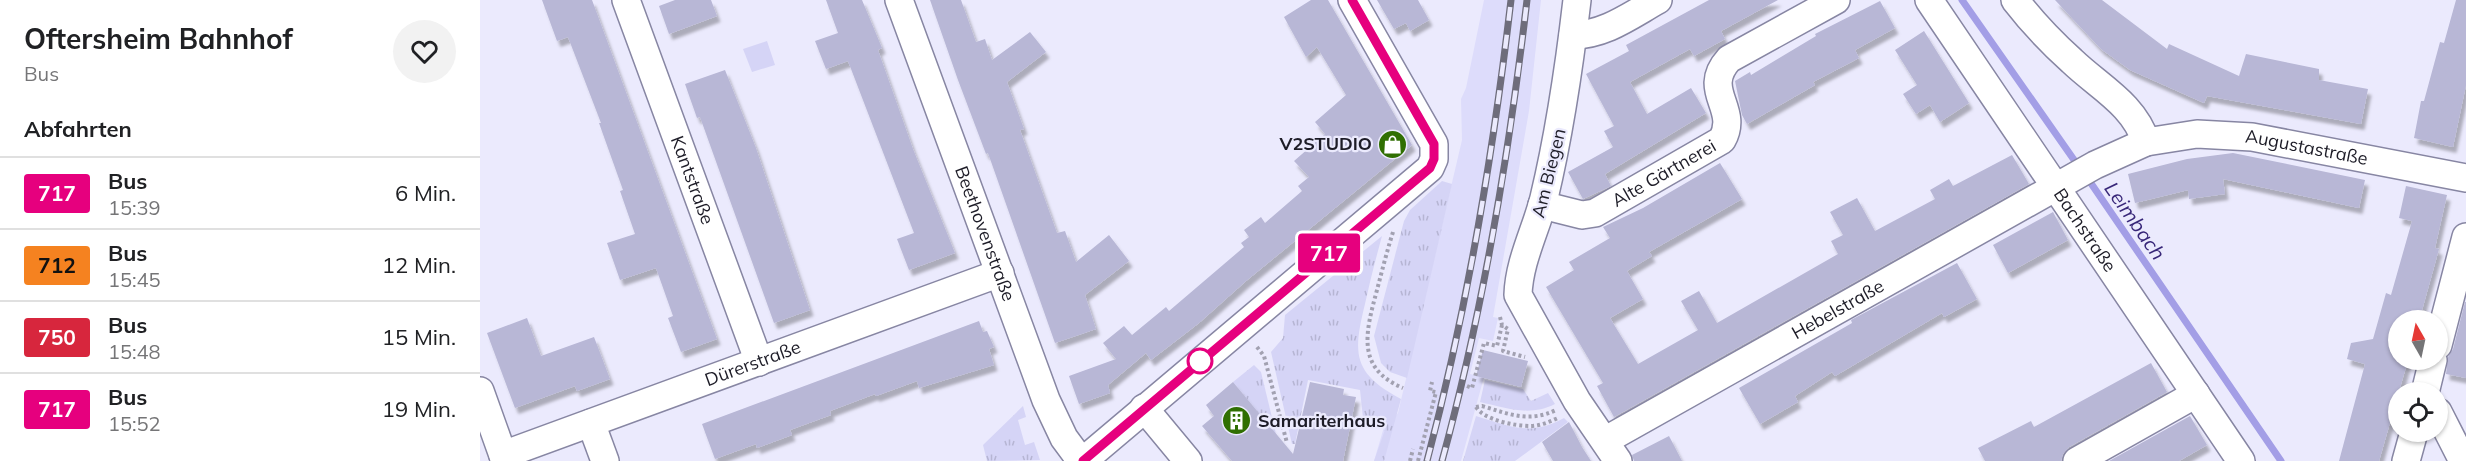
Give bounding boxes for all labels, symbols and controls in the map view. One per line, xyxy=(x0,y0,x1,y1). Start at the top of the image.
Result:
button: heart xyxy=(393,20,456,83)
text: Oftersheim Bahnhof xyxy=(24,21,293,56)
text: Bus xyxy=(24,61,59,86)
text: Abfahrten xyxy=(24,115,132,143)
street label: Augustastraße xyxy=(2245,125,2370,170)
street label: Am Biegen xyxy=(1526,126,1571,220)
shop icon: V2STUDIO xyxy=(1377,128,1409,160)
place label: V2STUDIO xyxy=(1278,132,1372,155)
street label: Kantstraße xyxy=(666,133,719,228)
street label: Alte Gärtnerei xyxy=(1608,134,1720,212)
street label: Beethovenstraße xyxy=(950,163,1021,304)
text: Bus xyxy=(108,167,147,195)
water label: Leimbach xyxy=(2099,177,2171,265)
text: 6 Min. xyxy=(395,179,456,207)
text: 717 xyxy=(38,180,76,206)
street label: Bachstraße xyxy=(2049,184,2122,276)
text: 15:39 xyxy=(108,195,161,220)
line badge: 717 xyxy=(1294,234,1364,272)
text: Bus xyxy=(108,239,147,267)
text: 717 xyxy=(1310,240,1348,266)
text: 12 Min. xyxy=(382,251,456,279)
text: 712 xyxy=(38,252,76,278)
text: 15:45 xyxy=(108,267,161,292)
street label: Hebelstraße xyxy=(1787,274,1888,344)
north arrow xyxy=(2388,310,2448,370)
map controls xyxy=(2388,310,2448,442)
text: Bus xyxy=(108,311,147,339)
text: 15 Min. xyxy=(382,323,456,351)
text: 750 xyxy=(38,324,76,350)
street label: Dürerstraße xyxy=(702,335,804,391)
text: 15:48 xyxy=(108,339,161,364)
unlabelled marker xyxy=(1187,348,1213,374)
button: locate xyxy=(2388,382,2448,442)
text: Bus xyxy=(108,383,147,411)
text: 19 Min. xyxy=(382,395,456,423)
text: 717 xyxy=(38,396,76,422)
building icon: Samariterhaus xyxy=(1221,405,1253,437)
place label: Samariterhaus xyxy=(1258,409,1385,432)
text: 15:52 xyxy=(108,411,161,436)

